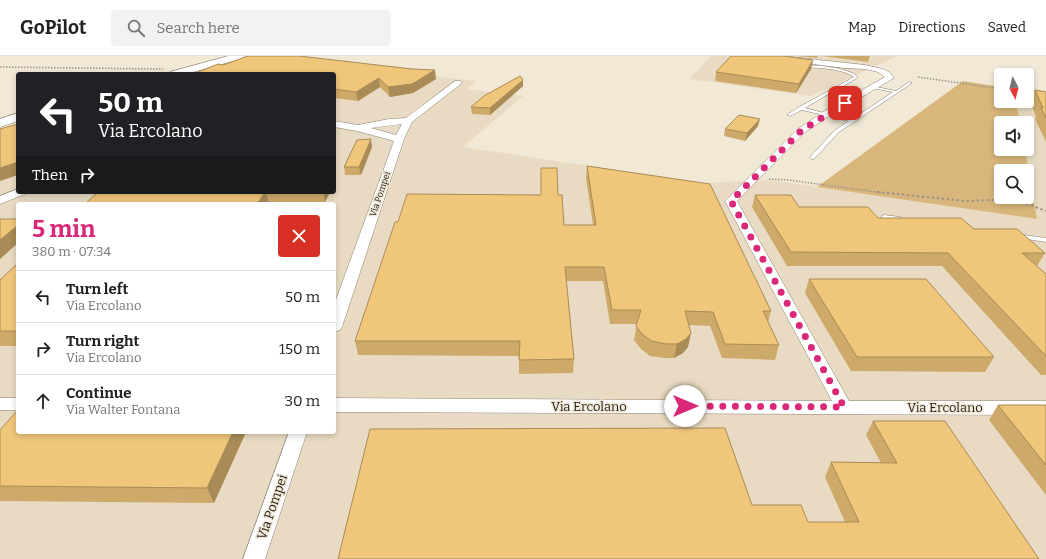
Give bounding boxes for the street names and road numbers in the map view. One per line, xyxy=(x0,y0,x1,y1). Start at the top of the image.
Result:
street label: Via Pompei xyxy=(368,170,392,218)
street label: Via Ercolano xyxy=(551,399,627,414)
street label: Via Ercolano xyxy=(907,400,983,415)
street label: Via Pompei xyxy=(254,472,290,542)

